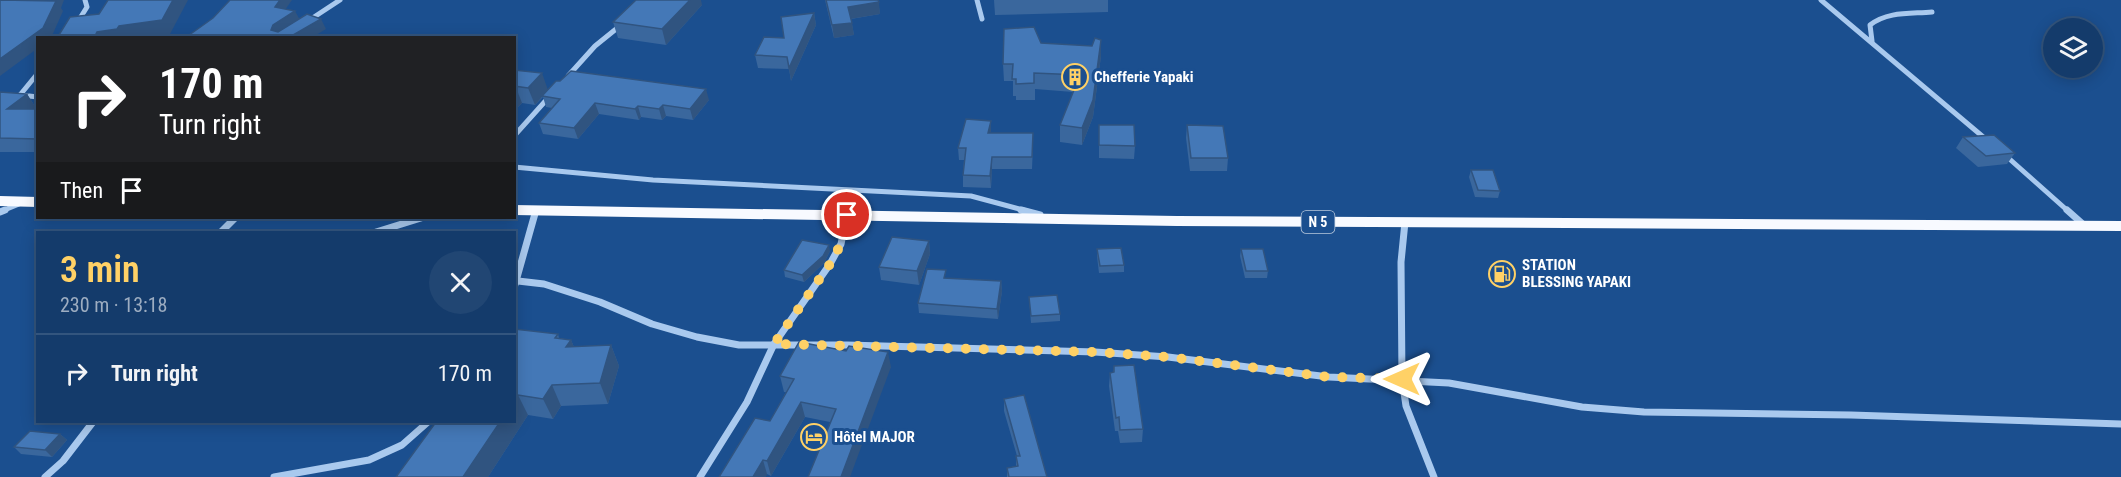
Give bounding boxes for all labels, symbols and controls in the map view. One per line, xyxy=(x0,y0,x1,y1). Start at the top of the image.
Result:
map controls xyxy=(2043,18,2103,78)
button: layers xyxy=(2043,18,2103,78)
text: 170 m xyxy=(159,59,264,108)
icon: right xyxy=(60,60,138,138)
building icon: Chefferie Yapaki xyxy=(1060,62,1090,92)
place label: Chefferie Yapaki xyxy=(1094,68,1194,86)
text: Turn right xyxy=(159,109,261,141)
icon: arrive xyxy=(115,174,148,207)
text: Then xyxy=(60,178,103,203)
pin xyxy=(821,189,872,240)
icon: arrive xyxy=(830,198,863,231)
road number: N 5 xyxy=(1302,211,1334,233)
text: 3 min xyxy=(60,249,140,291)
button: close xyxy=(429,251,492,314)
place label: STATION BLESSING YAPAKI xyxy=(1522,256,1631,291)
fuel station icon: STATION BLESSING YAPAKI xyxy=(1487,259,1517,289)
text: 230 m · 13:18 xyxy=(60,293,167,317)
position arrow xyxy=(1370,347,1434,411)
icon: right xyxy=(60,357,93,390)
text: Turn right xyxy=(111,361,198,386)
text: 170 m xyxy=(438,361,492,386)
hotel icon: Hôtel MAJOR xyxy=(799,422,829,452)
place label: Hôtel MAJOR xyxy=(834,428,915,446)

